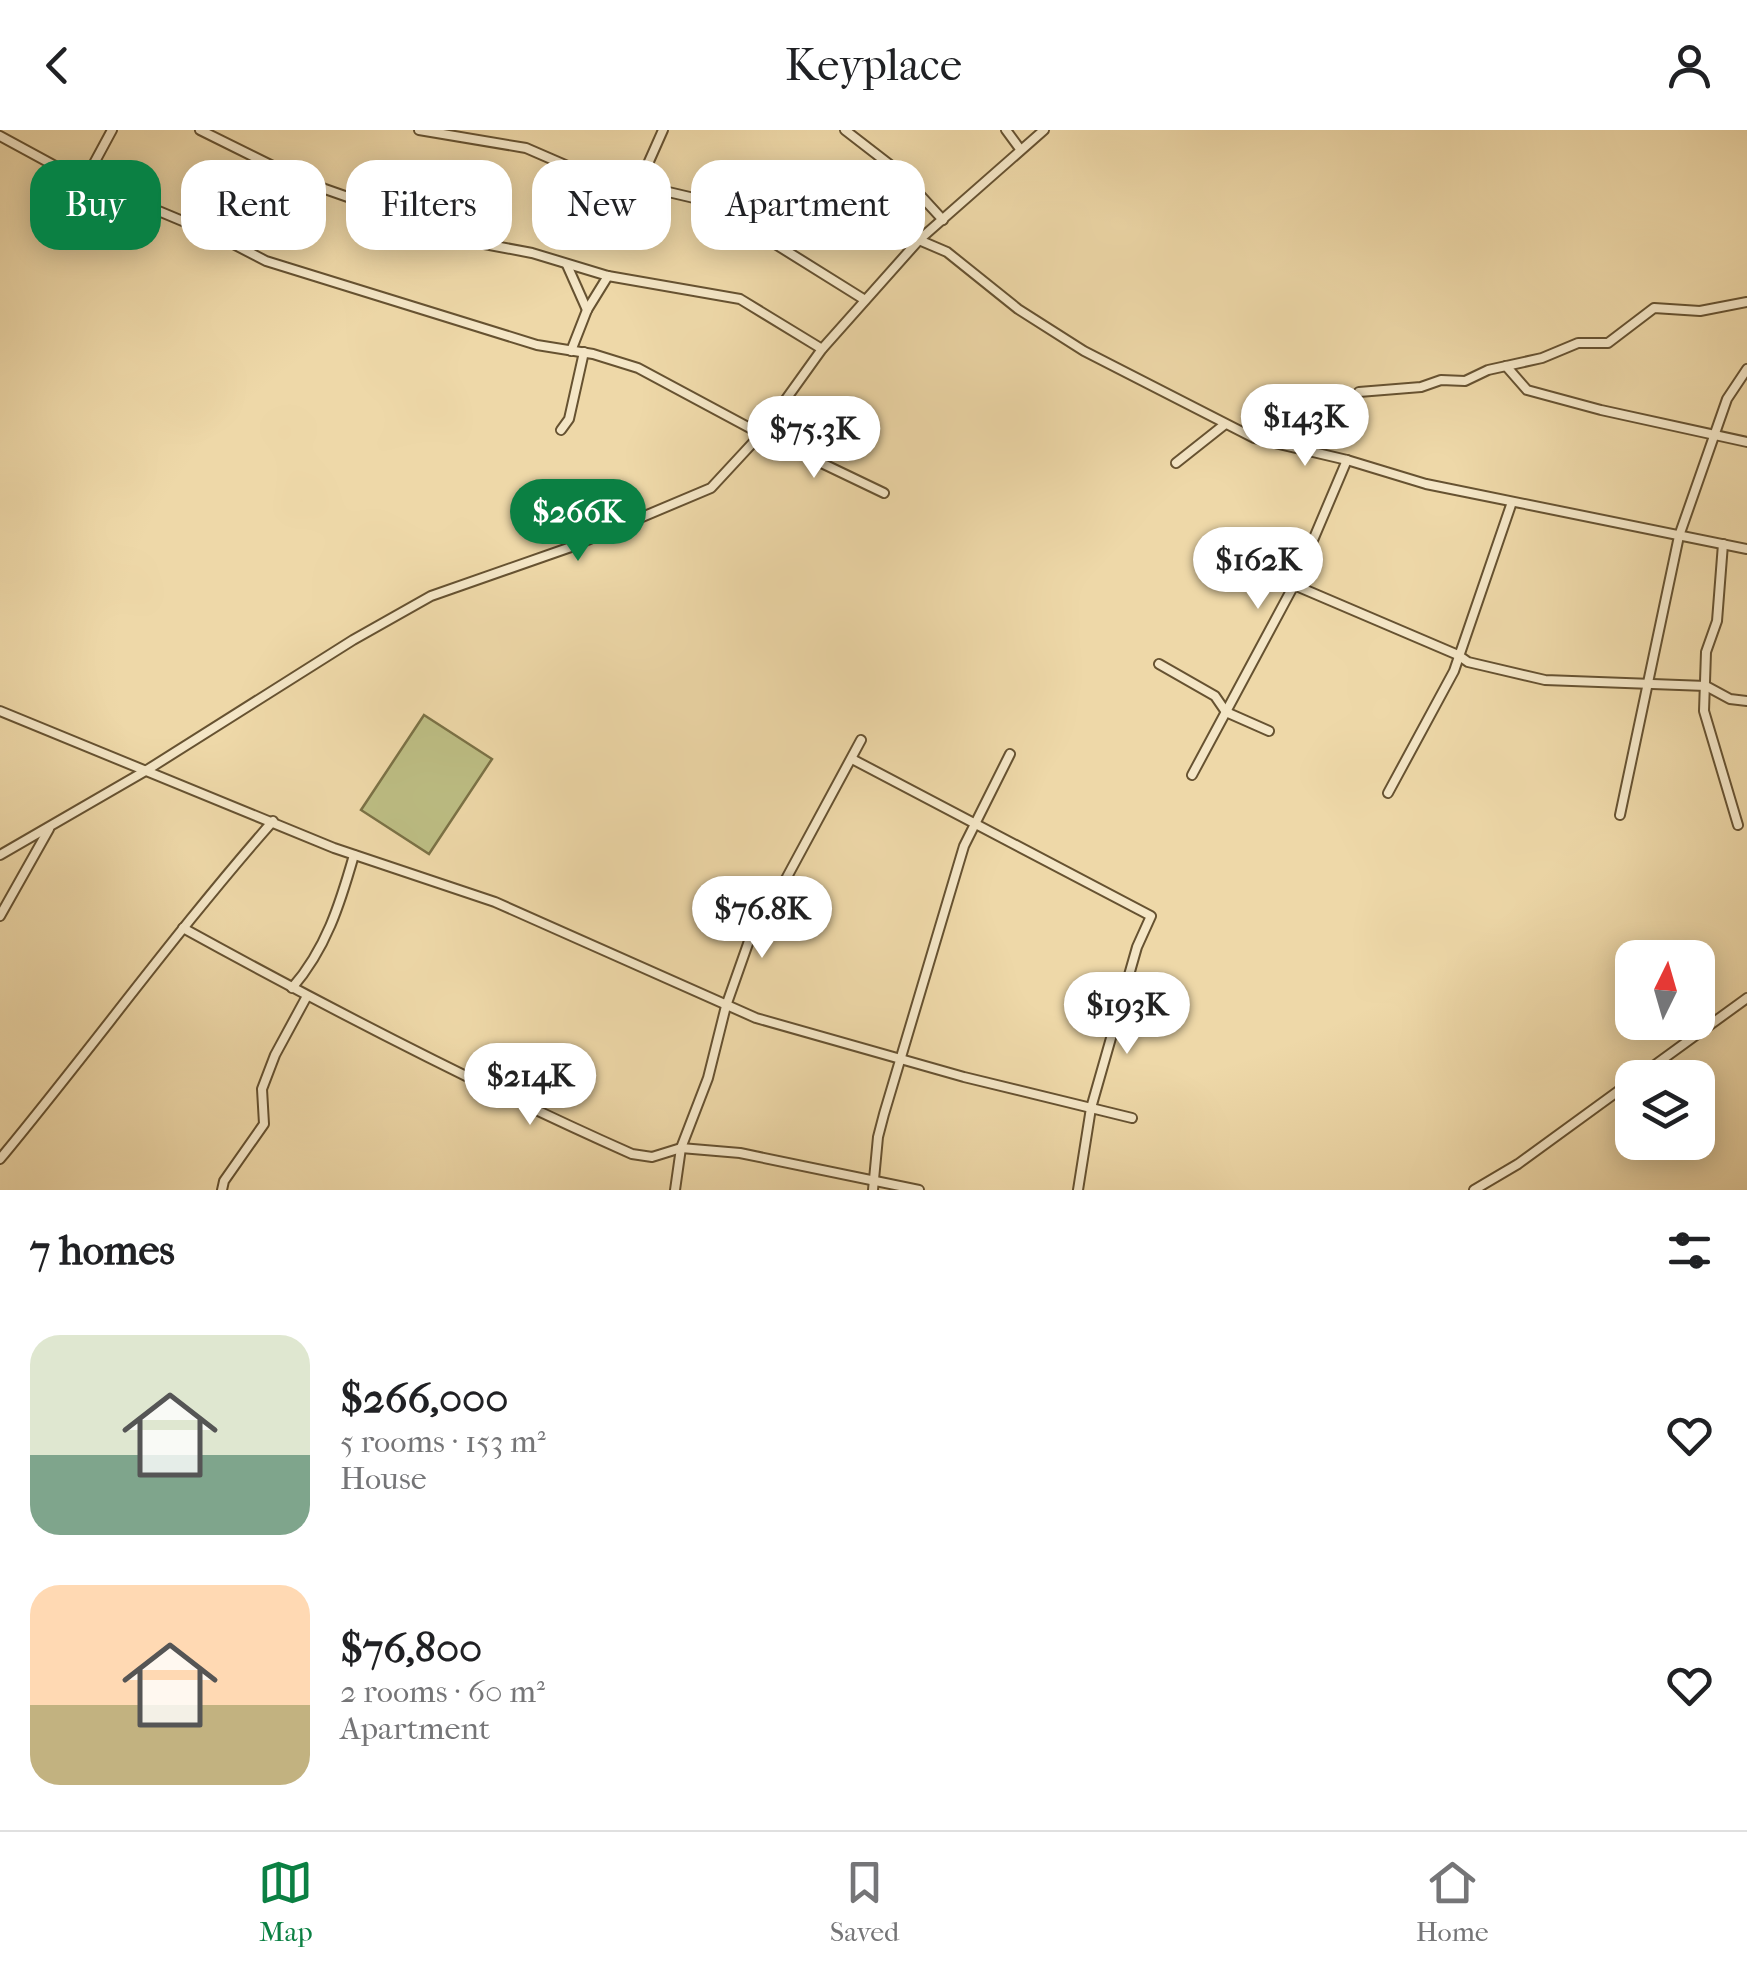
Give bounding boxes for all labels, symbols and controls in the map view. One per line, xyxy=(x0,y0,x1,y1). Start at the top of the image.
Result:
icon: back xyxy=(30,38,85,93)
icon: person xyxy=(1662,38,1717,93)
text: Keyplace xyxy=(785,39,962,92)
chip: Buy xyxy=(30,160,161,250)
chip: Rent xyxy=(181,160,326,250)
chip: Filters xyxy=(346,160,512,250)
chip: New xyxy=(532,160,671,250)
chip: Apartment xyxy=(691,160,925,250)
pin: $143K xyxy=(1235,384,1375,469)
pin: $75.3K xyxy=(733,396,895,481)
text: $143K xyxy=(1263,398,1347,435)
text: $75.3K xyxy=(769,410,859,447)
pin: $266K xyxy=(508,479,648,564)
text: $266K xyxy=(532,493,624,530)
pin: $162K xyxy=(1188,527,1328,612)
text: $162K xyxy=(1215,541,1301,578)
pin: $76.8K xyxy=(681,876,843,961)
text: $76.8K xyxy=(714,890,810,927)
north arrow xyxy=(1615,940,1715,1040)
map controls xyxy=(1615,940,1715,1160)
pin: $193K xyxy=(1057,972,1197,1057)
text: $193K xyxy=(1086,986,1168,1023)
pin: $214K xyxy=(460,1043,600,1128)
text: $214K xyxy=(486,1057,574,1094)
button: layers xyxy=(1615,1060,1715,1160)
icon: filters xyxy=(1662,1223,1717,1278)
text: 7 homes xyxy=(30,1226,175,1275)
text: $266,000 xyxy=(340,1374,508,1423)
icon: home xyxy=(110,1375,230,1495)
icon: heart xyxy=(1662,1408,1717,1463)
text: 5 rooms · 153 m² xyxy=(340,1423,546,1460)
text: House xyxy=(340,1460,427,1497)
text: $76,800 xyxy=(340,1624,482,1673)
icon: home xyxy=(110,1625,230,1745)
icon: heart xyxy=(1662,1658,1717,1713)
text: 2 rooms · 60 m² xyxy=(340,1673,545,1710)
text: Apartment xyxy=(340,1710,490,1747)
tab: Map xyxy=(258,1855,313,1948)
tab: Saved xyxy=(830,1855,899,1948)
tab: Home xyxy=(1416,1855,1489,1948)

